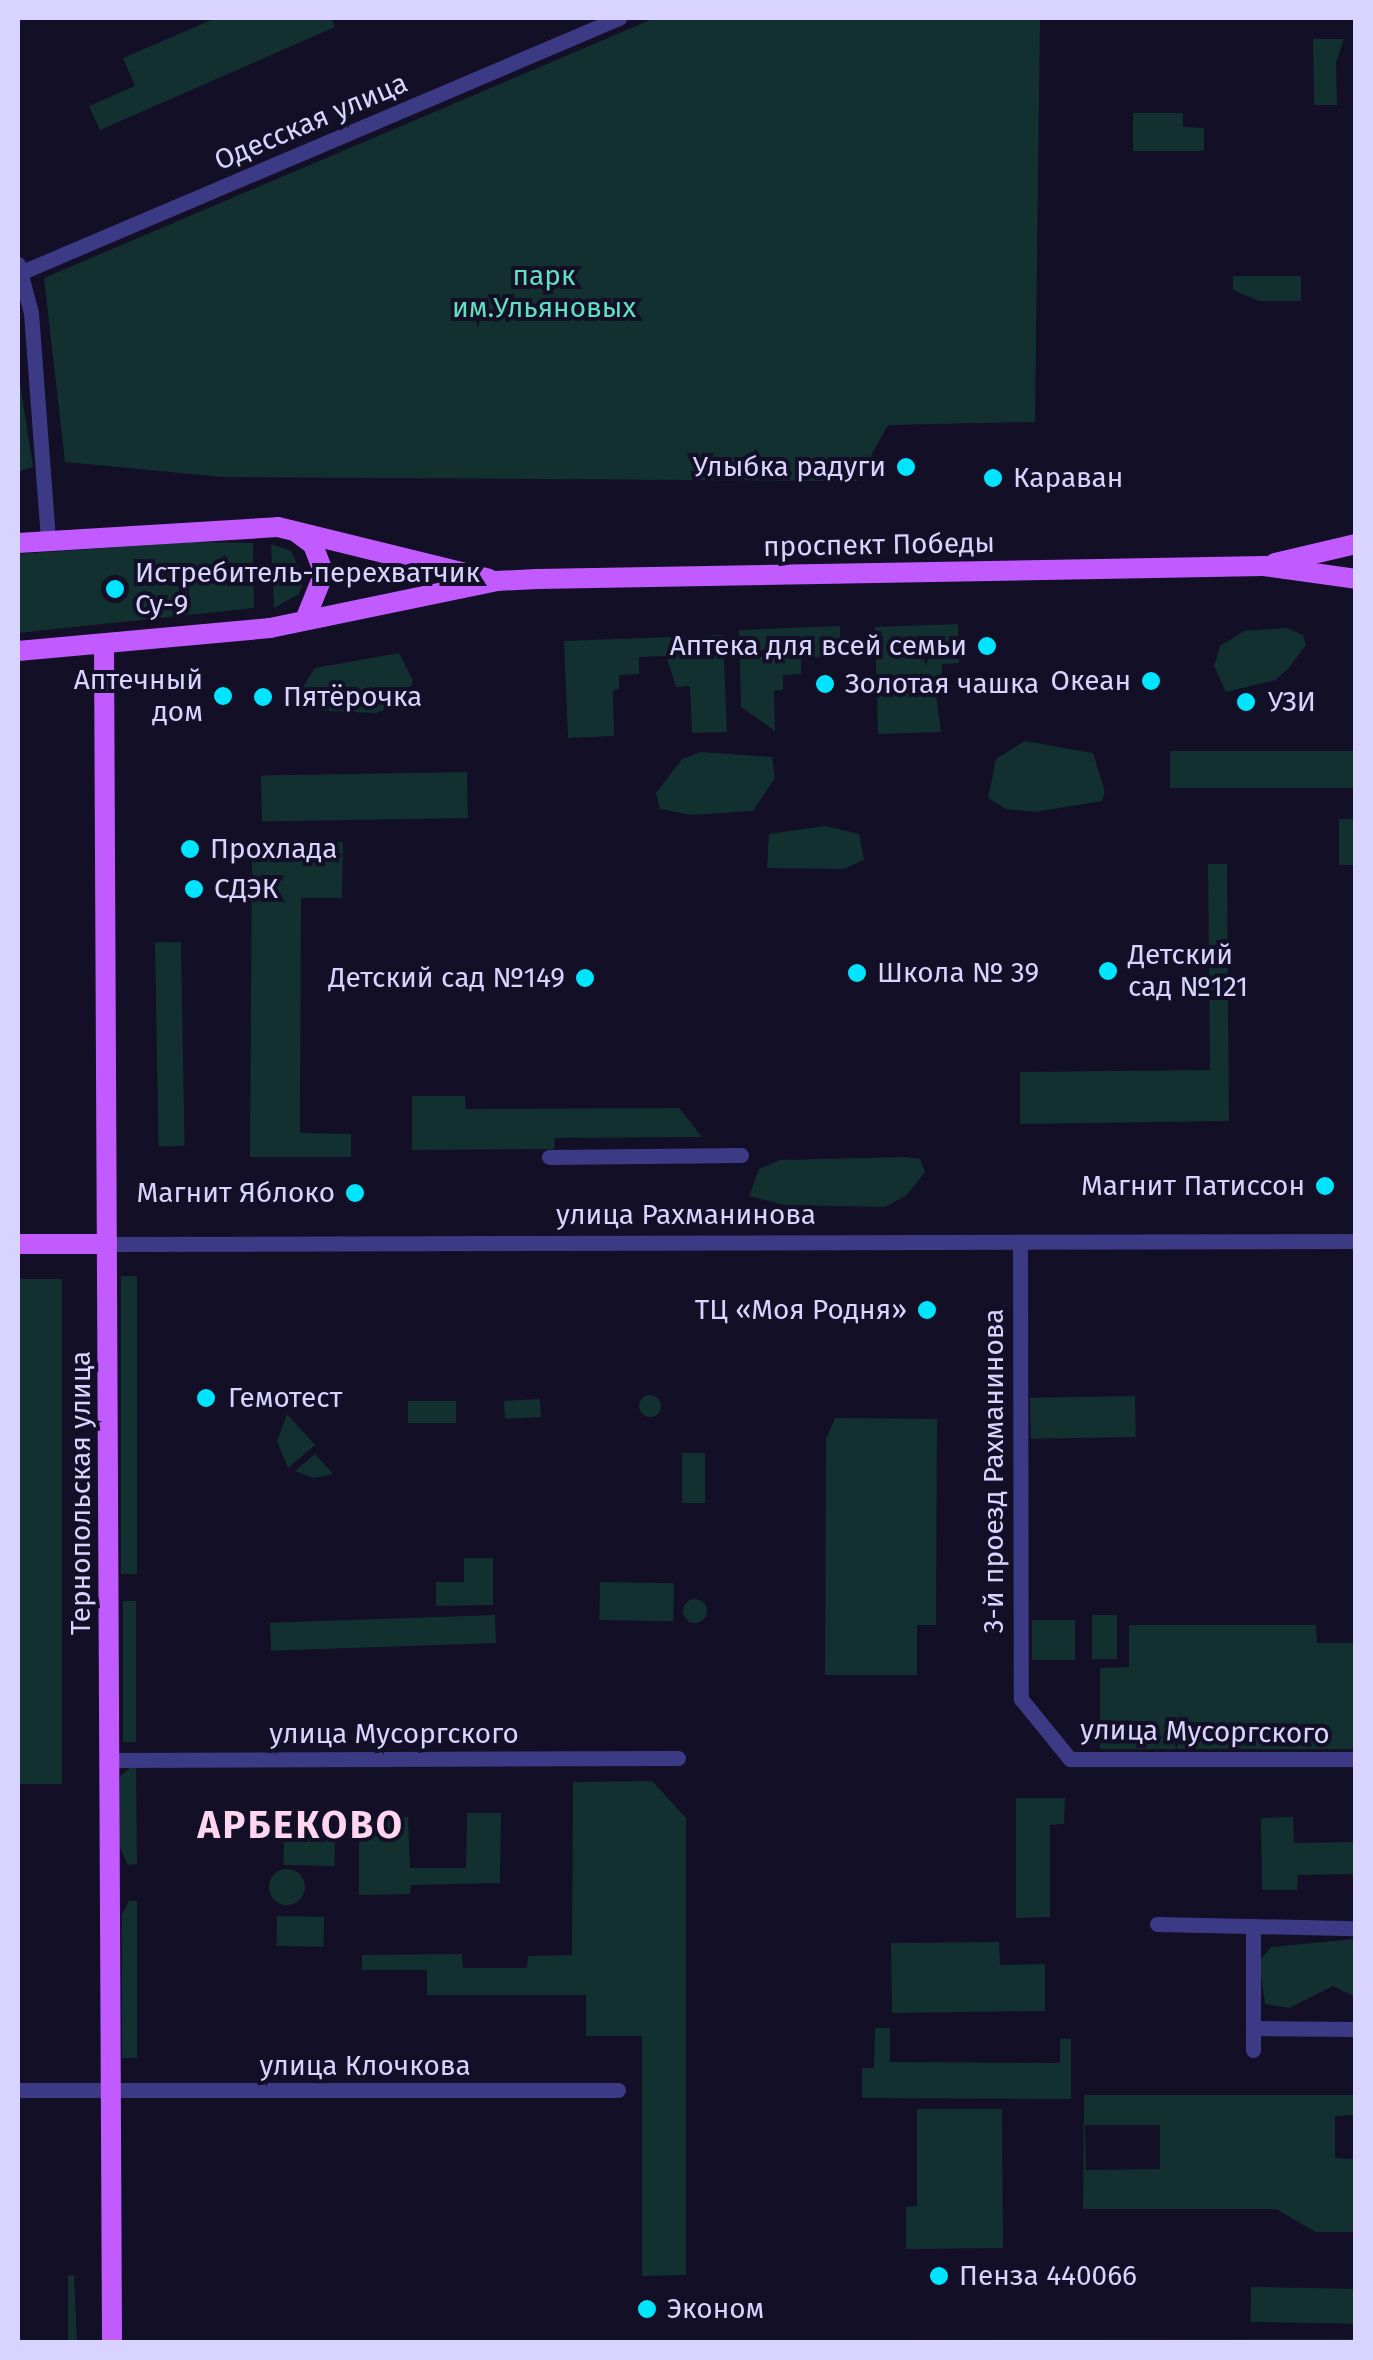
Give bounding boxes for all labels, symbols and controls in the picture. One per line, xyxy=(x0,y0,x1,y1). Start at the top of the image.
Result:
street label: Одесская улица xyxy=(209,66,413,178)
park label: парк им.Ульяновых xyxy=(452,259,636,325)
place label: Улыбка радуги xyxy=(693,450,886,484)
marker: Улыбка радуги xyxy=(895,456,917,478)
place label: Караван xyxy=(1013,461,1123,495)
marker: Караван xyxy=(982,467,1004,489)
street label: проспект Победы xyxy=(763,526,995,564)
place label: Истребитель-перехватчик Су-9 xyxy=(135,556,480,622)
marker: Истребитель-перехватчик Су-9 xyxy=(104,578,126,600)
place label: Аптека для всей семьи xyxy=(670,629,967,663)
marker: Аптека для всей семьи xyxy=(976,635,998,657)
place label: Аптечный дом xyxy=(74,663,203,729)
place label: Океан xyxy=(1051,664,1131,698)
place label: Золотая чашка xyxy=(845,667,1039,701)
marker: Океан xyxy=(1140,670,1162,692)
marker: Золотая чашка xyxy=(814,673,836,695)
place label: Пятёрочка xyxy=(283,680,422,714)
marker: Аптечный дом xyxy=(212,685,234,707)
place label: УЗИ xyxy=(1268,685,1316,719)
marker: Пятёрочка xyxy=(252,686,274,708)
marker: УЗИ xyxy=(1233,689,1259,715)
place label: Прохлада xyxy=(210,832,337,866)
marker: Прохлада xyxy=(179,838,201,860)
place label: СДЭК xyxy=(214,872,278,906)
marker: СДЭК xyxy=(183,878,205,900)
place label: Детский сад №121 xyxy=(1128,938,1248,1004)
place label: Школа № 39 xyxy=(877,956,1039,990)
marker: Детский сад №121 xyxy=(1097,960,1119,982)
place label: Детский сад №149 xyxy=(329,961,565,995)
marker: Школа № 39 xyxy=(846,962,868,984)
marker: Детский сад №149 xyxy=(574,967,596,989)
place label: Магнит Патиссон xyxy=(1081,1169,1305,1203)
marker: Магнит Патиссон xyxy=(1314,1175,1336,1197)
place label: Магнит Яблоко xyxy=(137,1176,335,1210)
marker: Магнит Яблоко xyxy=(344,1182,366,1204)
street label: улица Рахманинова xyxy=(556,1198,816,1232)
place label: ТЦ «Моя Родня» xyxy=(695,1293,907,1327)
marker: ТЦ «Моя Родня» xyxy=(916,1299,938,1321)
street label: 3-й проезд Рахманинова xyxy=(977,1309,1011,1633)
street label: Тернопольская улица xyxy=(64,1351,98,1635)
place label: Гемотест xyxy=(228,1381,342,1415)
marker: Гемотест xyxy=(193,1385,219,1411)
street label: улица Мусоргского xyxy=(1080,1713,1330,1751)
street label: улица Мусоргского xyxy=(269,1717,519,1751)
district label: АРБЕКОВО xyxy=(198,1803,404,1849)
street label: улица Клочкова xyxy=(259,2049,471,2083)
place label: Пенза 440066 xyxy=(959,2259,1137,2293)
marker: Пенза 440066 xyxy=(928,2265,950,2287)
place label: Эконом xyxy=(667,2292,764,2326)
marker: Эконом xyxy=(636,2298,658,2320)

